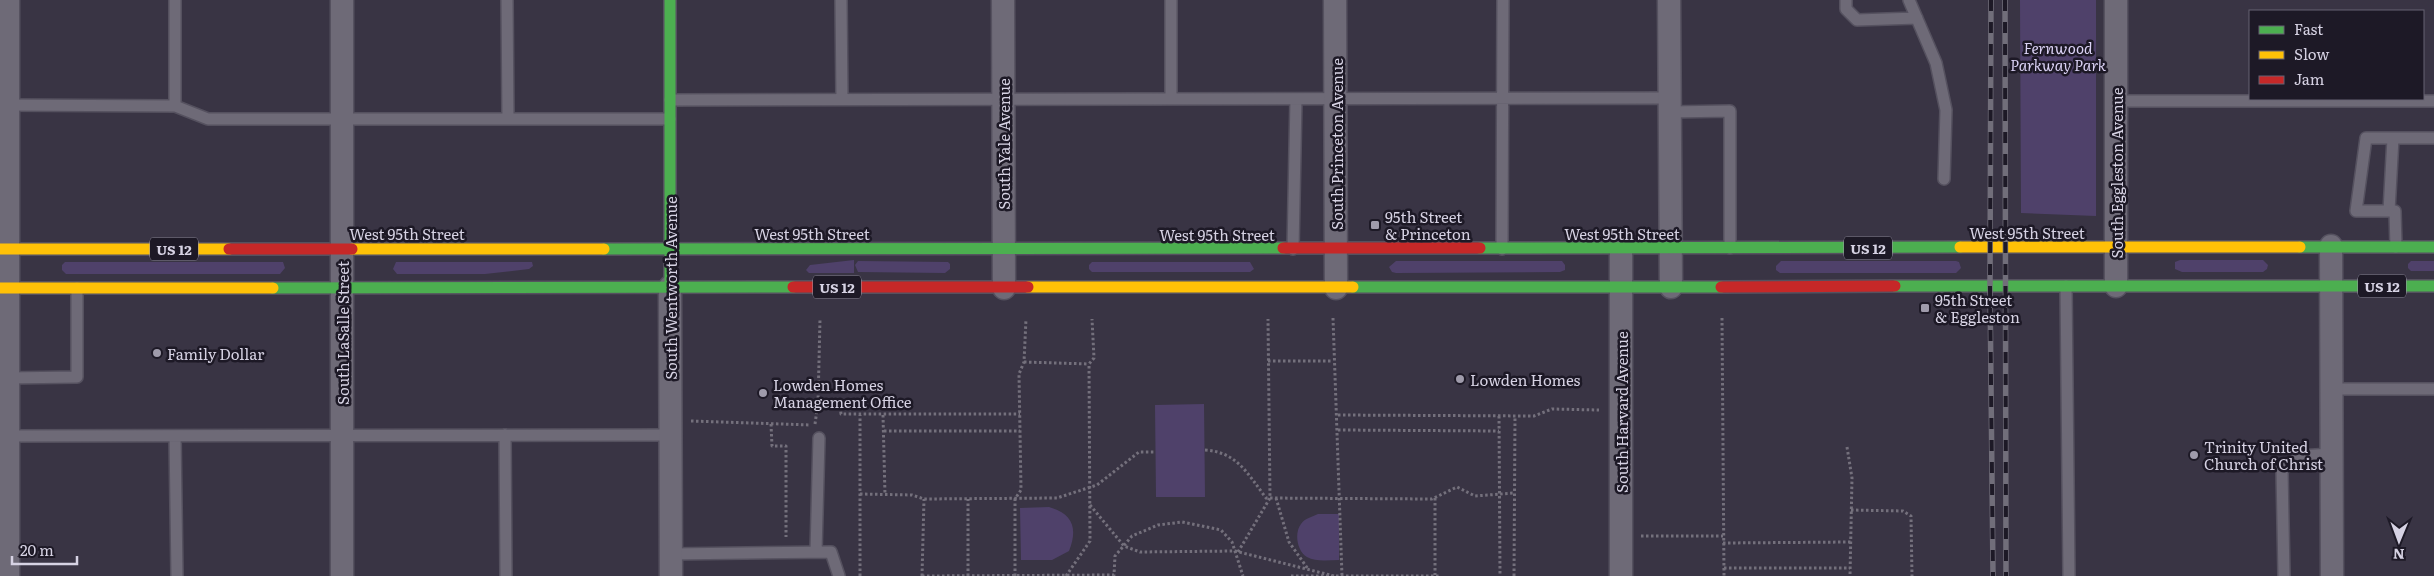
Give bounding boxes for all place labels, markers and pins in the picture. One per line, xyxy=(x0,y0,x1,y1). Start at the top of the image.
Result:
place label: 95th Street & Princeton xyxy=(1385,205,1471,245)
marker: 95th Street & Princeton xyxy=(1369,219,1381,231)
place label: 95th Street & Eggleston xyxy=(1935,288,2020,328)
marker: 95th Street & Eggleston xyxy=(1919,302,1931,314)
place label: Family Dollar xyxy=(167,342,264,365)
marker: Family Dollar xyxy=(151,347,163,359)
place label: Lowden Homes xyxy=(1470,368,1581,391)
place label: Lowden Homes Management Office xyxy=(773,373,912,413)
marker: Lowden Homes xyxy=(1454,373,1466,385)
marker: Lowden Homes Management Office xyxy=(757,387,769,399)
place label: Trinity United Church of Christ xyxy=(2204,435,2323,475)
marker: Trinity United Church of Christ xyxy=(2188,449,2200,461)

